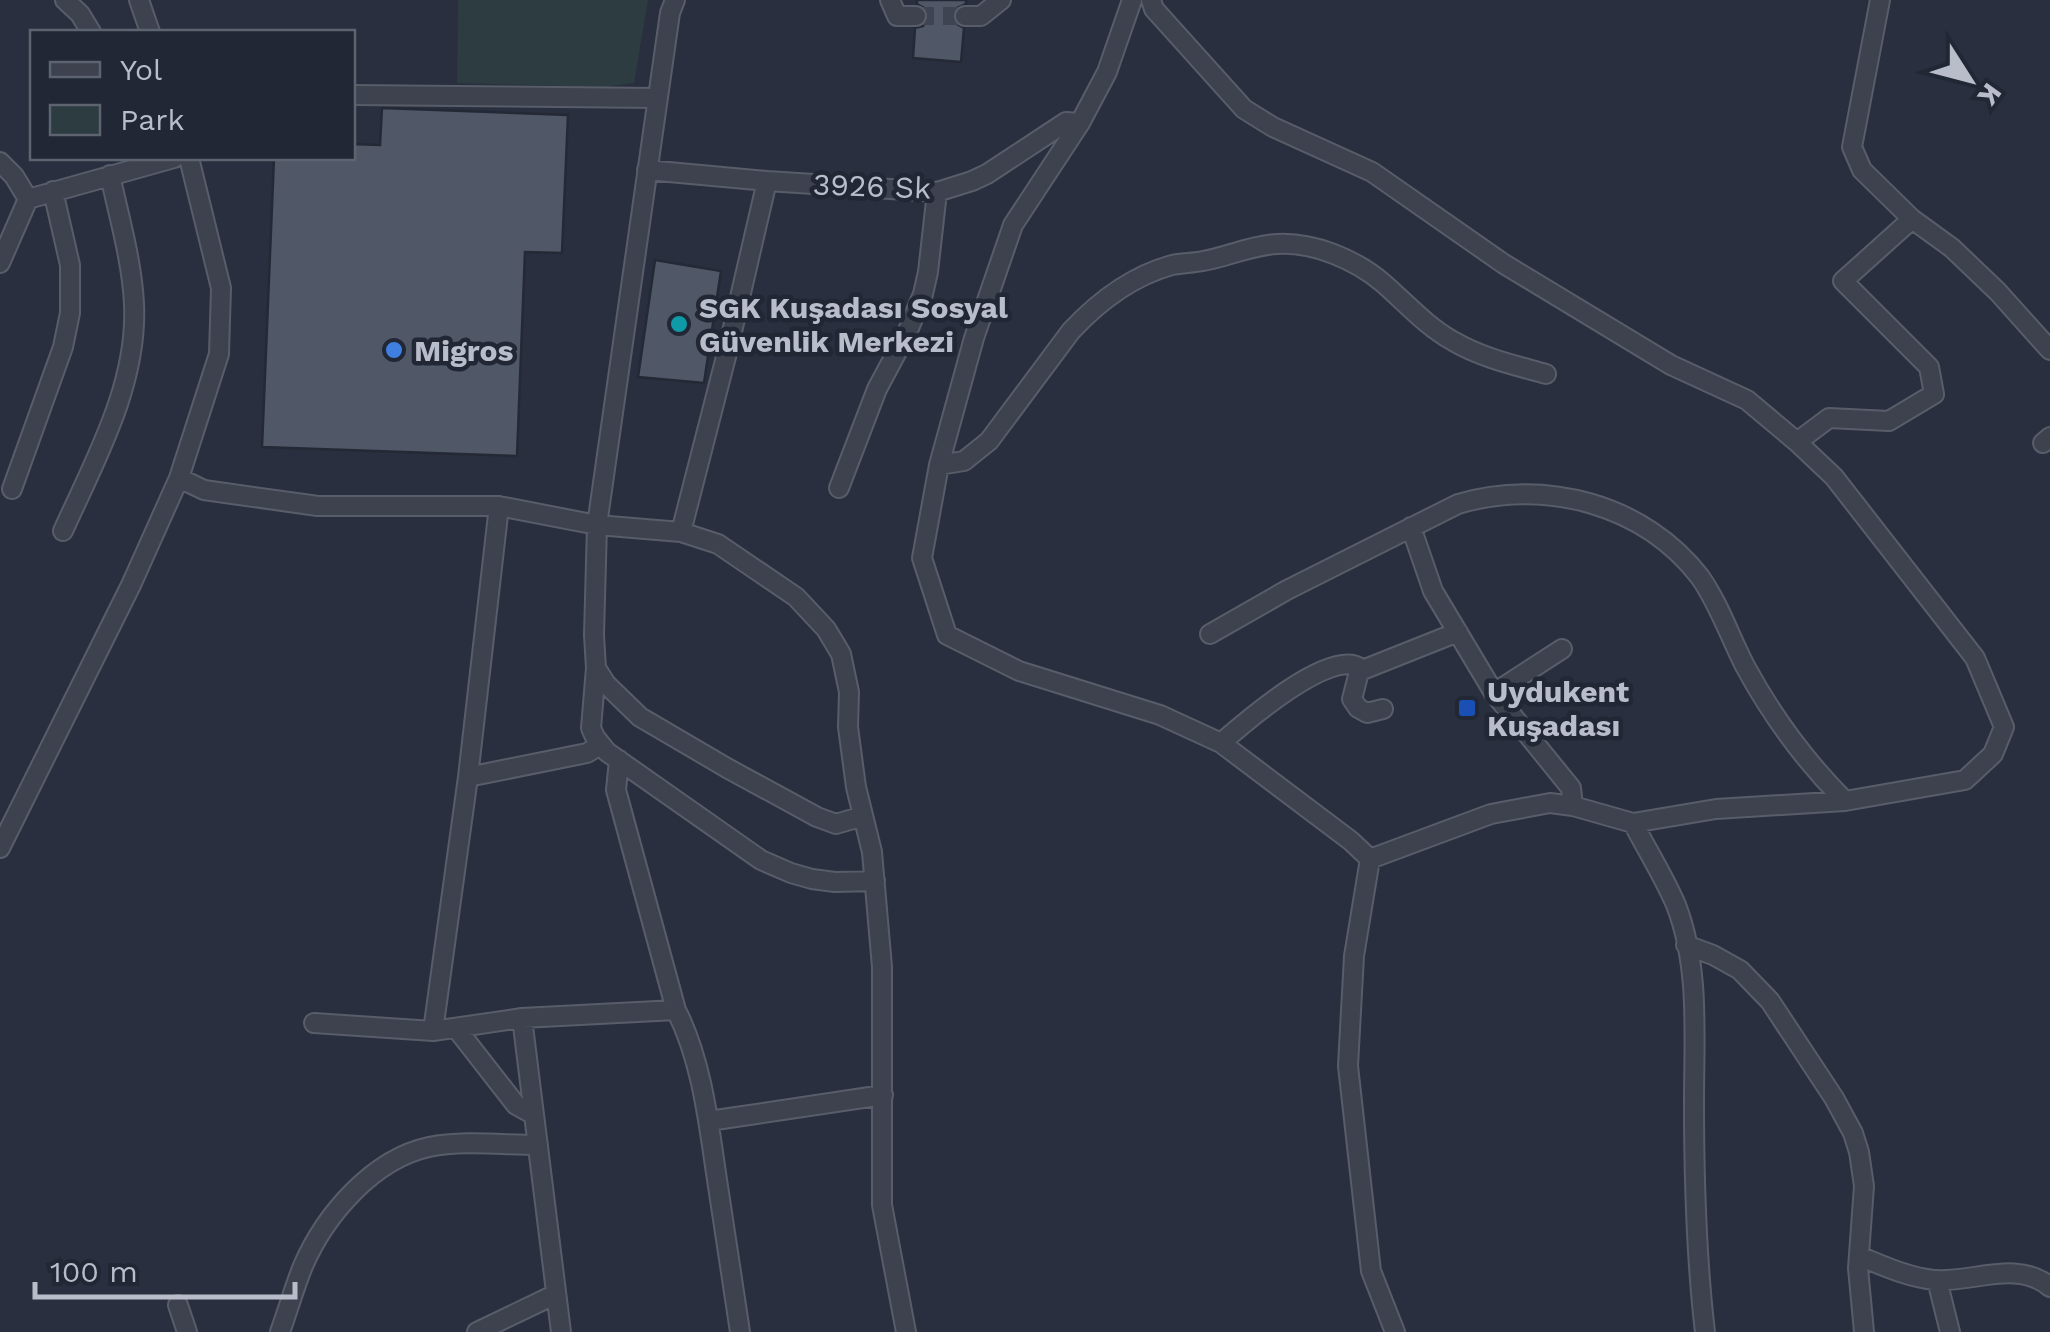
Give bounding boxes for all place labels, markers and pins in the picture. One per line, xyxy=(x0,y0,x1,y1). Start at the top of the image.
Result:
place label: SGK Kuşadası Sosyal Güvenlik Merkezi xyxy=(699,290,1008,359)
marker: SGK Kuşadası Sosyal Güvenlik Merkezi xyxy=(668,313,690,335)
place label: Migros xyxy=(414,333,514,368)
marker: Migros xyxy=(383,339,405,361)
place label: Uydukent Kuşadası xyxy=(1487,674,1629,743)
marker: Uydukent Kuşadası xyxy=(1456,697,1478,719)

